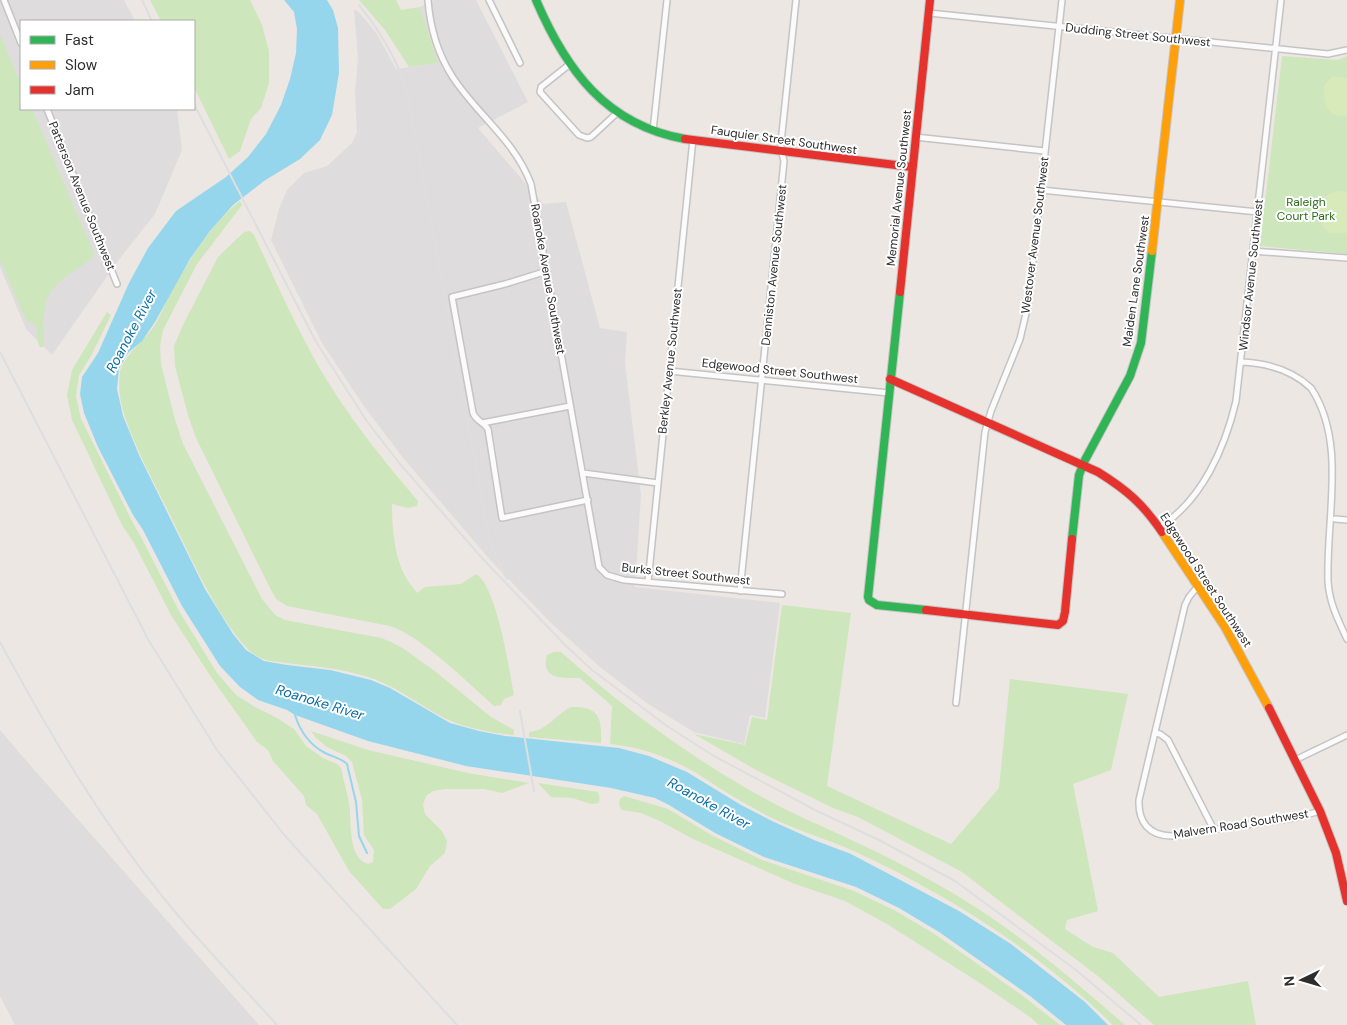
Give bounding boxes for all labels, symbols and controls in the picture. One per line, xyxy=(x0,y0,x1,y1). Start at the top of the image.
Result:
street label: Dudding Street Southwest xyxy=(1065,19,1212,51)
legend xyxy=(20,20,195,110)
text: Fast xyxy=(65,30,94,50)
text: Slow xyxy=(65,55,98,75)
text: Jam xyxy=(65,80,94,100)
street label: Memorial Avenue Southwest xyxy=(883,109,915,267)
street label: Patterson Avenue Southwest xyxy=(45,119,119,273)
street label: Fauquier Street Southwest xyxy=(710,122,858,158)
street label: Westover Avenue Southwest xyxy=(1017,155,1053,314)
street label: Denniston Avenue Southwest xyxy=(758,183,790,346)
park label: Raleigh Court Park xyxy=(1277,194,1335,224)
street label: Windsor Avenue Southwest xyxy=(1235,198,1267,352)
street label: Roanoke Avenue Southwest xyxy=(527,202,569,356)
street label: Maiden Lane Southwest xyxy=(1119,214,1153,348)
water label: Roanoke River xyxy=(102,286,161,376)
street label: Berkley Avenue Southwest xyxy=(654,287,686,435)
street label: Edgewood Street Southwest xyxy=(701,355,859,387)
street label: Edgewood Street Southwest xyxy=(1156,510,1256,651)
street label: Burks Street Southwest xyxy=(621,559,751,589)
water label: Roanoke River xyxy=(274,680,367,724)
water label: Roanoke River xyxy=(665,773,754,833)
street label: Malvern Road Southwest xyxy=(1172,805,1310,843)
north arrow xyxy=(1277,955,1327,1005)
text: N xyxy=(1280,975,1298,987)

